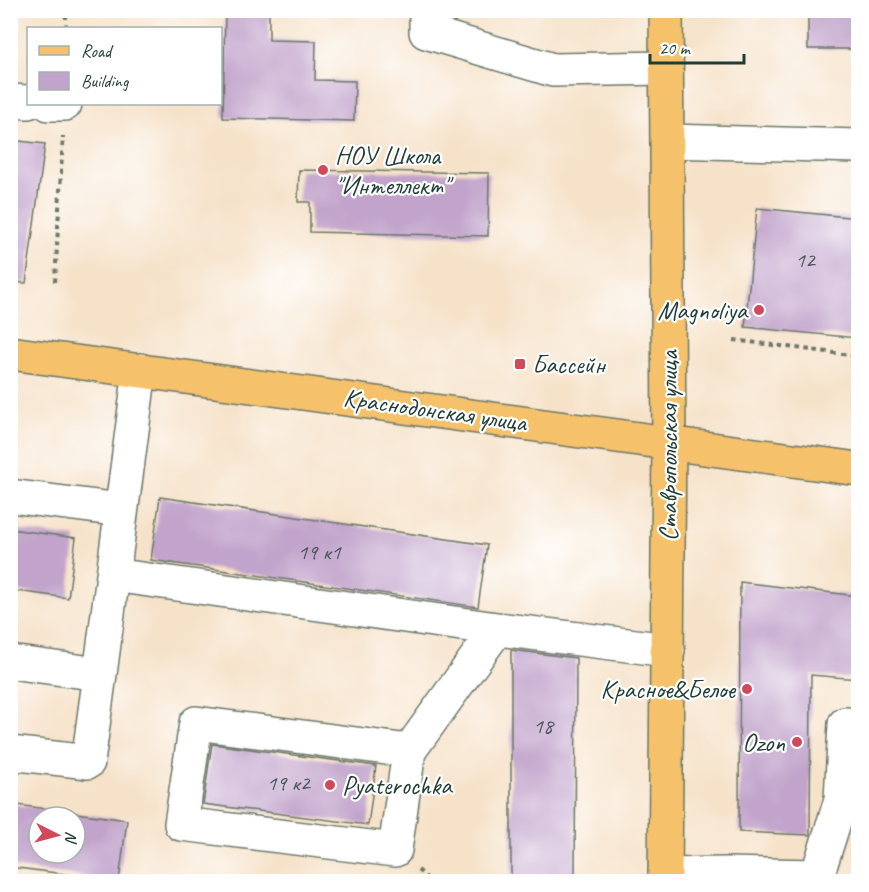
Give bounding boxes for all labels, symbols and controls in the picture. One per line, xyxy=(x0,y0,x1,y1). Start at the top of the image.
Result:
legend xyxy=(27,27,222,105)
scale bar xyxy=(650,27,744,65)
text: 20 m xyxy=(659,37,692,59)
text: Road xyxy=(81,40,114,62)
text: Building xyxy=(81,70,130,92)
place label: НОУ Школа "Интеллект" xyxy=(335,139,454,202)
marker: НОУ Школа "Интеллект" xyxy=(316,163,330,177)
house number: 12 xyxy=(795,246,817,274)
place label: Magnoliya xyxy=(658,294,749,327)
marker: Magnoliya xyxy=(752,303,766,317)
place label: Бассейн xyxy=(532,348,606,381)
street label: Ставропольская улица xyxy=(652,349,685,541)
marker: Бассейн xyxy=(513,357,527,371)
street label: Краснодонская улица xyxy=(341,381,530,439)
house number: 19 к1 xyxy=(297,538,342,566)
place label: Красное&Белое xyxy=(600,673,737,706)
marker: Красное&Белое xyxy=(740,682,754,696)
house number: 18 xyxy=(533,712,555,740)
place label: Ozon xyxy=(742,726,785,759)
marker: Ozon xyxy=(790,735,804,749)
house number: 19 к2 xyxy=(266,769,312,797)
place label: Pyaterochka xyxy=(342,769,453,802)
marker: Pyaterochka xyxy=(323,778,337,792)
north arrow xyxy=(27,805,87,865)
text: N xyxy=(60,830,81,846)

